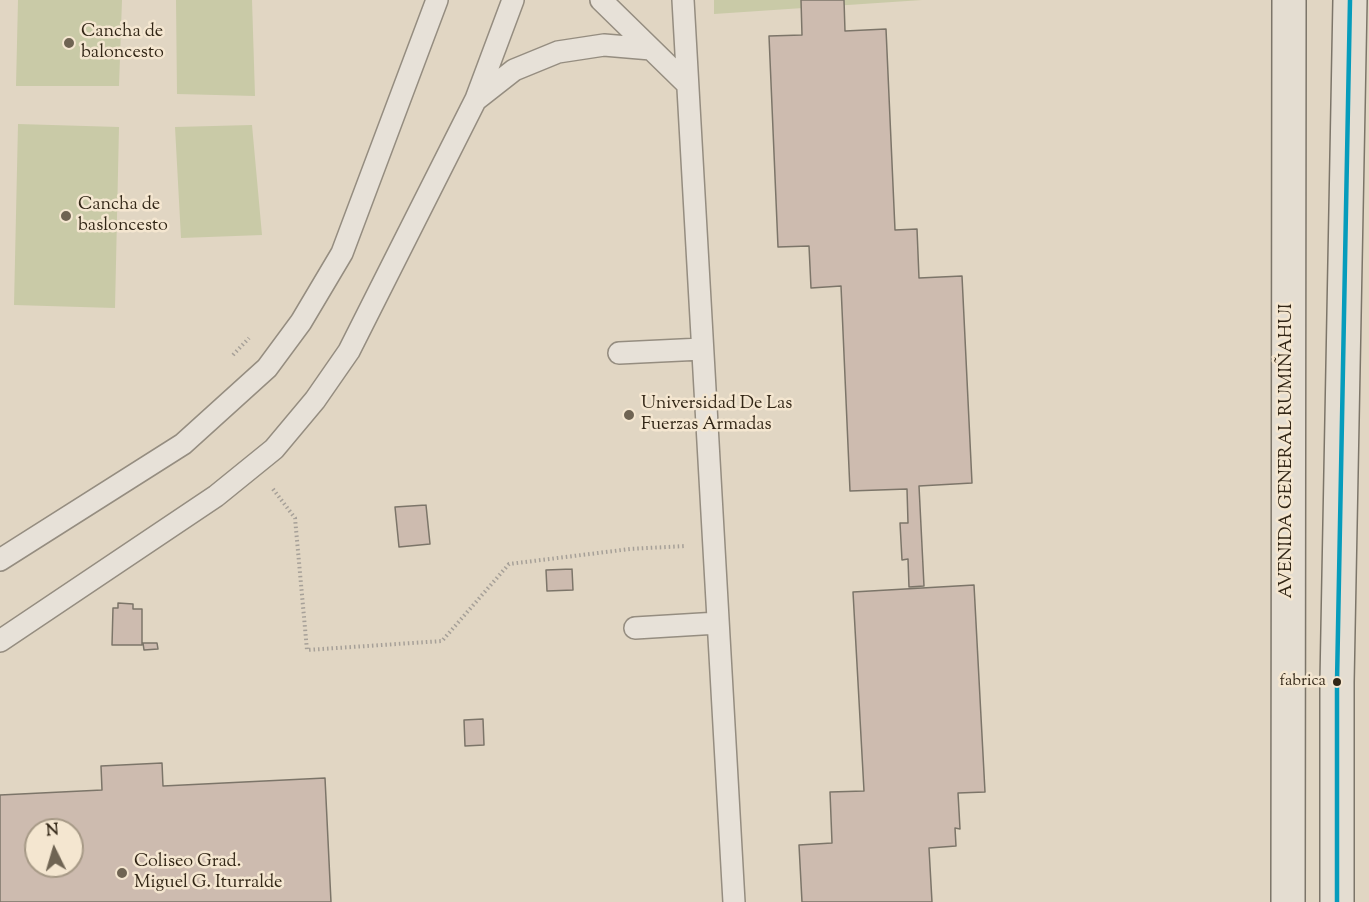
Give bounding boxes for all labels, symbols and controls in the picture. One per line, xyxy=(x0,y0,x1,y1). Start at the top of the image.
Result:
place label: Cancha de baloncesto xyxy=(81,22,164,64)
marker: Cancha de baloncesto xyxy=(62,36,76,50)
place label: Cancha de basloncesto xyxy=(78,195,168,238)
marker: Cancha de basloncesto xyxy=(59,209,73,223)
street label: AVENIDA GENERAL RUMIÑAHUI xyxy=(1277,303,1299,599)
place label: Universidad De Las Fuerzas Armadas xyxy=(641,394,792,436)
marker: Universidad De Las Fuerzas Armadas xyxy=(622,408,636,422)
place label: fabrica xyxy=(1279,672,1326,692)
marker: fabrica xyxy=(1331,676,1343,688)
north arrow xyxy=(24,818,84,878)
text: N xyxy=(45,820,60,844)
place label: Coliseo Grad. Miguel G. Iturralde xyxy=(134,852,282,894)
marker: Coliseo Grad. Miguel G. Iturralde xyxy=(115,866,129,880)

